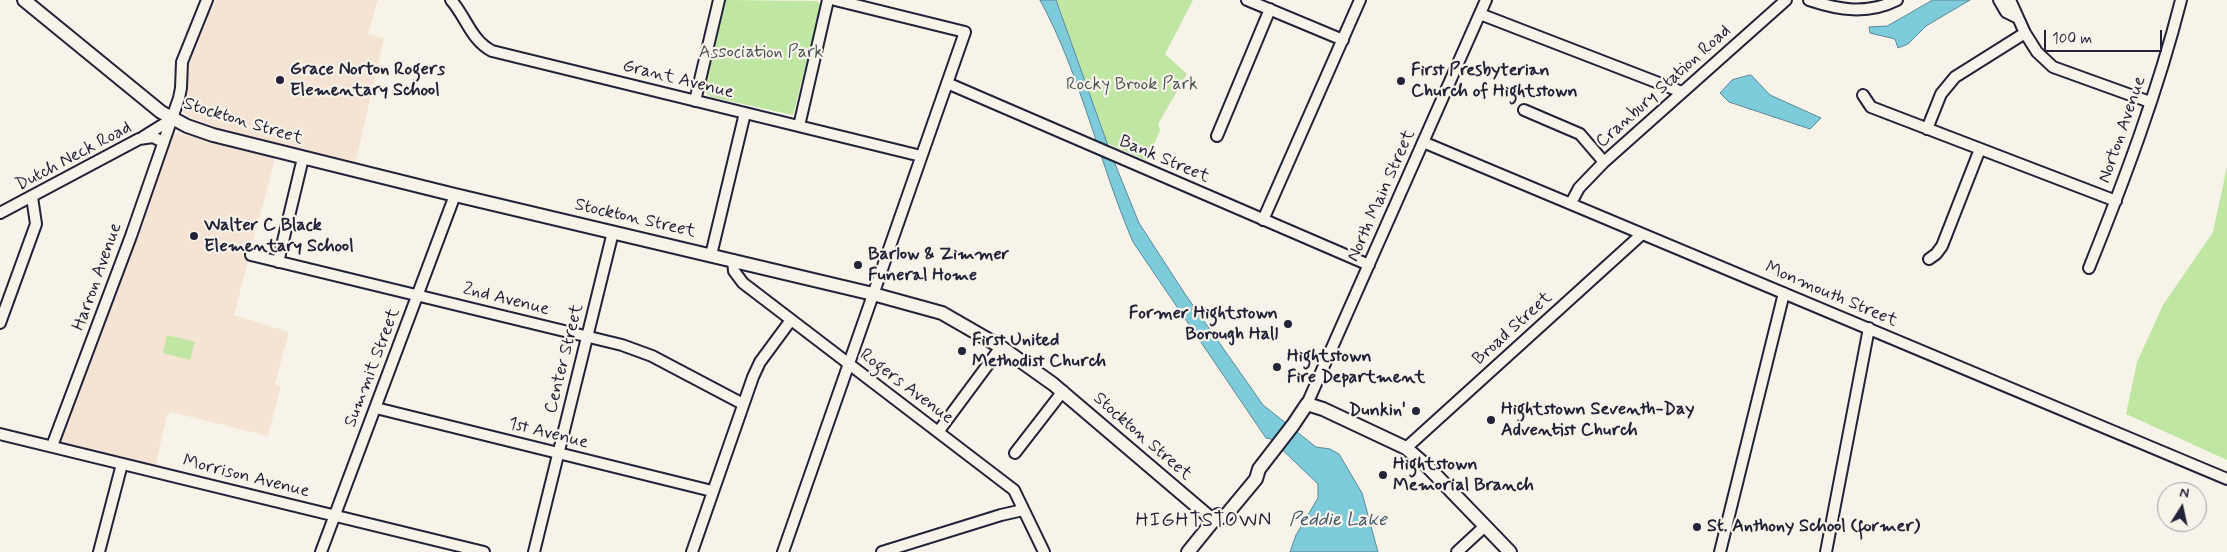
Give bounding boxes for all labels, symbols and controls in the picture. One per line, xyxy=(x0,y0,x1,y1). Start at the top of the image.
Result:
scale bar xyxy=(2047,20,2164,52)
street label: Cranbury Station Road xyxy=(1592,21,1736,153)
text: 100 m xyxy=(2052,29,2092,49)
park label: Association Park xyxy=(699,42,823,64)
street label: Grant Avenue xyxy=(620,56,736,104)
place label: Grace Norton Rogers Elementary School xyxy=(290,59,445,102)
place label: First Presbyterian Church of Hightstown xyxy=(1411,60,1578,102)
marker: Grace Norton Rogers Elementary School xyxy=(274,74,286,86)
park label: Rocky Brook Park xyxy=(1066,74,1198,96)
street label: Norton Avenue xyxy=(2095,74,2151,186)
marker: First Presbyterian Church of Hightstown xyxy=(1395,75,1407,87)
street label: Stockton Street xyxy=(181,94,305,150)
street label: Dutch Neck Road xyxy=(12,117,136,197)
street label: North Main Street xyxy=(1343,127,1421,265)
street label: Bank Street xyxy=(1116,131,1212,189)
street label: Stockton Street xyxy=(572,195,698,243)
place label: Walter C Black Elementary School xyxy=(204,215,354,258)
street label: Harron Avenue xyxy=(69,220,127,334)
marker: Walter C Black Elementary School xyxy=(188,230,200,242)
place label: Barlow & Zimmer Funeral Home xyxy=(868,244,1009,286)
street label: Monmouth Street xyxy=(1761,257,1901,333)
marker: Barlow & Zimmer Funeral Home xyxy=(852,259,864,271)
street label: 2nd Avenue xyxy=(461,279,551,321)
street label: Broad Street xyxy=(1469,288,1557,370)
street label: Center Street xyxy=(541,302,589,416)
place label: Former Hightstown Borough Hall xyxy=(1129,303,1278,346)
street label: Summit Street xyxy=(340,305,406,431)
marker: Former Hightstown Borough Hall xyxy=(1282,318,1294,330)
place label: First United Methodist Church xyxy=(972,330,1106,372)
street label: Rogers Avenue xyxy=(855,345,957,429)
marker: First United Methodist Church xyxy=(956,345,968,357)
place label: Hightstown Fire Department xyxy=(1287,346,1425,388)
marker: Hightstown Fire Department xyxy=(1271,361,1283,373)
street label: Stockton Street xyxy=(1088,388,1196,486)
place label: Hightstown Seventh-Day Adventist Church xyxy=(1501,399,1694,442)
place label: Dunkin' xyxy=(1349,400,1406,422)
marker: Dunkin' xyxy=(1410,405,1422,417)
street label: 1st Avenue xyxy=(506,414,590,454)
marker: Hightstown Seventh-Day Adventist Church xyxy=(1485,414,1497,426)
street label: Morrison Avenue xyxy=(180,451,312,503)
place label: Hightstown Memorial Branch xyxy=(1393,454,1534,496)
marker: Hightstown Memorial Branch xyxy=(1377,469,1389,481)
north arrow xyxy=(2157,482,2207,532)
text: N xyxy=(2178,484,2191,503)
district label: HIGHTSTOWN xyxy=(1133,510,1275,534)
water label: Peddie Lake xyxy=(1289,510,1387,532)
place label: St. Anthony School (former) xyxy=(1707,516,1920,538)
marker: St. Anthony School (former) xyxy=(1691,521,1703,533)

